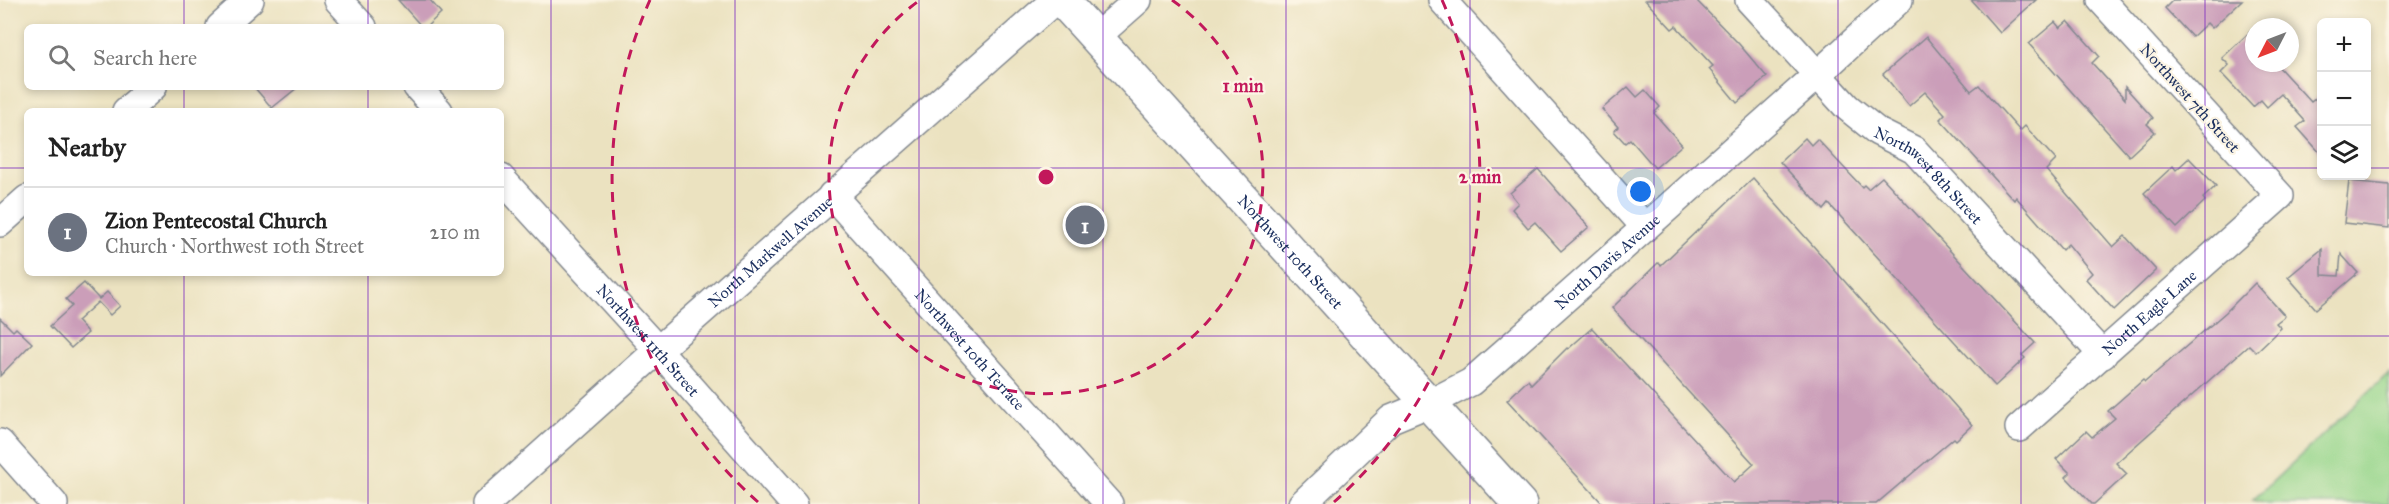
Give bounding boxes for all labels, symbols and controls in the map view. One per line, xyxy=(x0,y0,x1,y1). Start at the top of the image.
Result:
north arrow xyxy=(2245,18,2299,72)
map controls xyxy=(2317,18,2371,180)
button: + xyxy=(2317,18,2371,72)
search box xyxy=(24,24,504,90)
street label: Northwest 7th Street xyxy=(2136,40,2244,157)
icon: search xyxy=(45,41,78,74)
text: Search here xyxy=(93,44,197,71)
button: − xyxy=(2317,72,2371,126)
text: 1 min xyxy=(1223,75,1264,97)
street label: Northwest 8th Street xyxy=(1871,122,1987,228)
button: layers xyxy=(2317,126,2371,180)
text: Nearby xyxy=(48,131,126,163)
text: 2 min xyxy=(1459,166,1502,188)
centre of rings xyxy=(1036,167,1056,187)
your location xyxy=(1626,177,1655,206)
street label: North Markwell Avenue xyxy=(704,191,836,311)
street label: Northwest 10th Street xyxy=(1234,191,1347,313)
pin: 1 xyxy=(1066,202,1104,248)
text: Zion Pentecostal Church xyxy=(105,207,327,234)
street label: North Davis Avenue xyxy=(1550,210,1664,313)
text: 1 xyxy=(64,220,71,244)
text: 210 m xyxy=(430,220,480,244)
text: Church · Northwest 10th Street xyxy=(105,234,364,258)
street label: North Eagle Lane xyxy=(2098,265,2200,359)
street label: Northwest 11th Street xyxy=(593,280,704,400)
street label: Northwest 10th Terrace xyxy=(911,285,1030,414)

